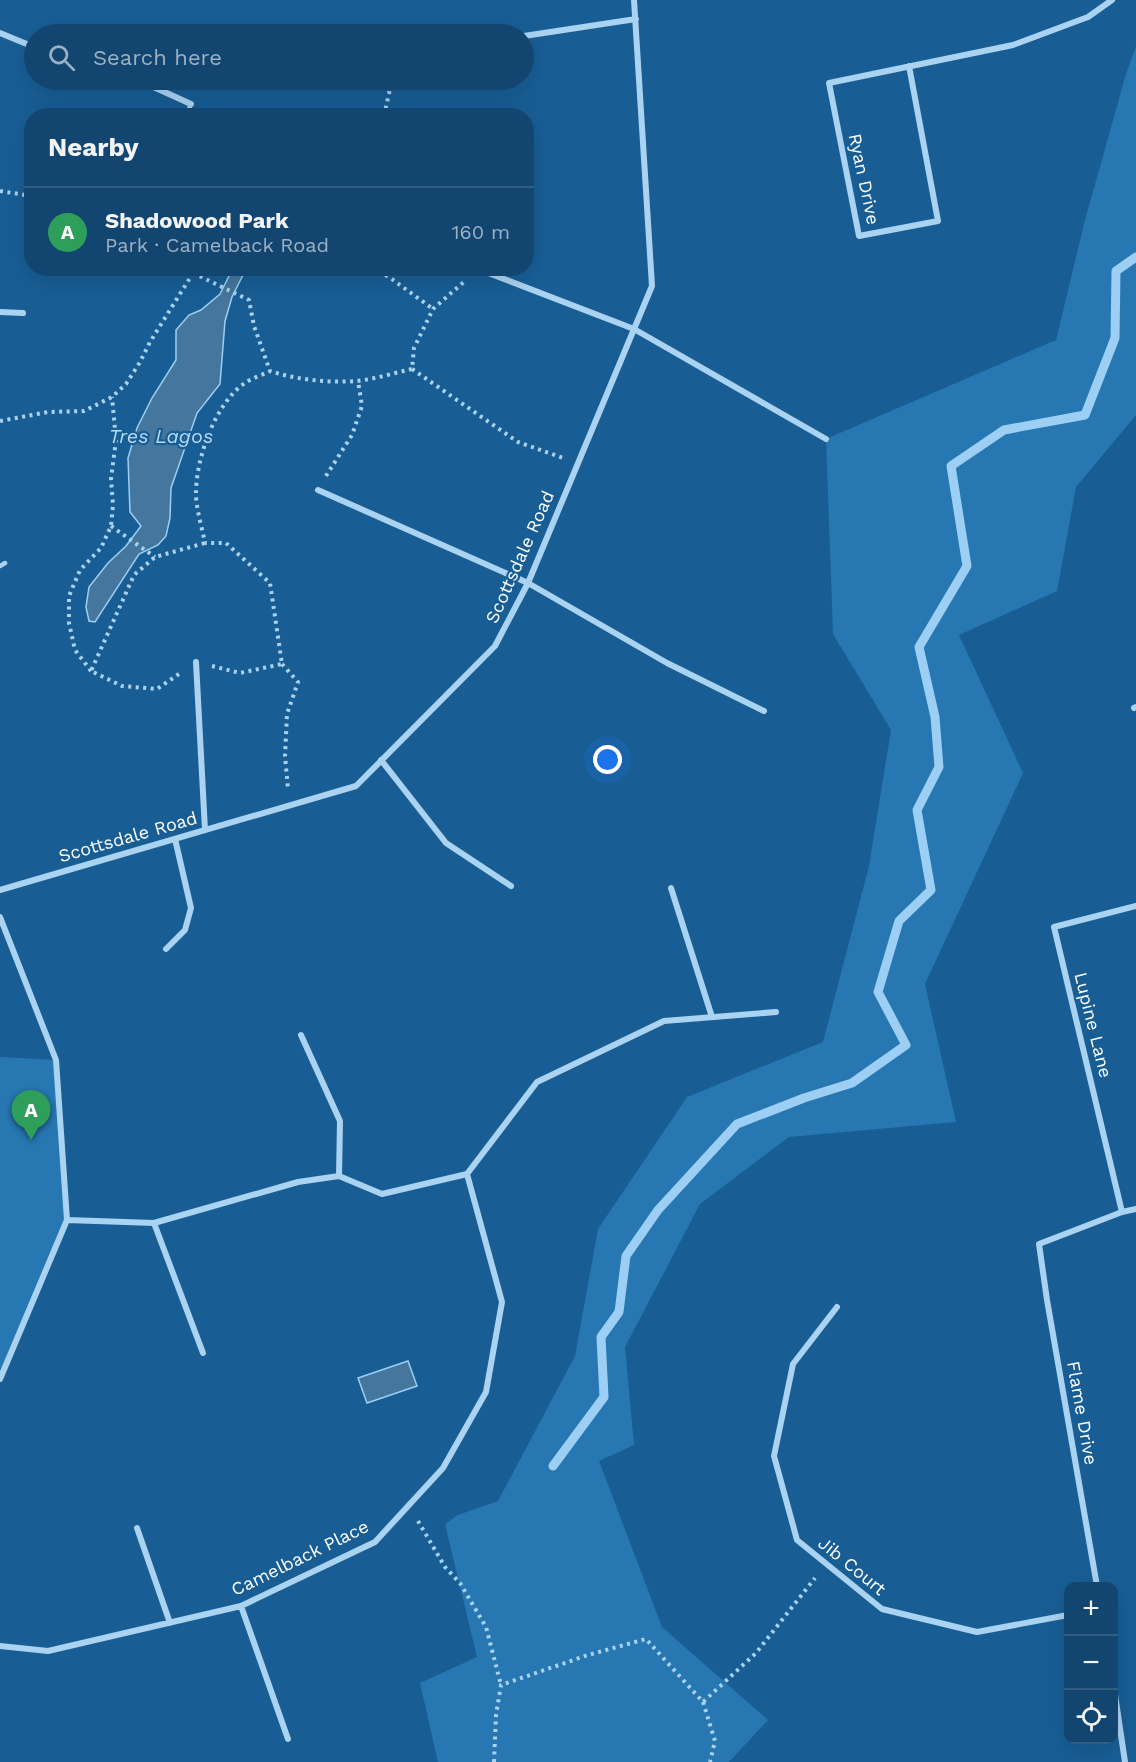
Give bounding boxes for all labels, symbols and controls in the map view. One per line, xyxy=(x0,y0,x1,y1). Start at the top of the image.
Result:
search box xyxy=(24,24,534,90)
icon: search xyxy=(45,41,78,74)
text: Search here xyxy=(93,45,222,70)
street label: Ryan Drive xyxy=(845,131,884,226)
text: Nearby xyxy=(48,132,139,162)
text: Shadowood Park xyxy=(105,208,289,233)
text: A xyxy=(61,220,74,244)
text: 160 m xyxy=(452,220,510,244)
text: Park · Camelback Road xyxy=(105,233,329,257)
water label: Tres Lagos xyxy=(109,424,213,448)
street label: Scottsdale Road xyxy=(481,487,558,626)
your location xyxy=(593,745,622,774)
street label: Scottsdale Road xyxy=(56,807,200,866)
street label: Lupine Lane xyxy=(1070,970,1117,1080)
pin: A xyxy=(12,1090,51,1140)
street label: Flame Drive xyxy=(1063,1359,1102,1467)
street label: Camelback Place xyxy=(228,1515,372,1600)
street label: Jib Court xyxy=(814,1532,891,1600)
map controls xyxy=(1064,1582,1118,1744)
button: + xyxy=(1064,1582,1118,1636)
button: − xyxy=(1064,1636,1118,1690)
button: locate xyxy=(1064,1690,1118,1744)

